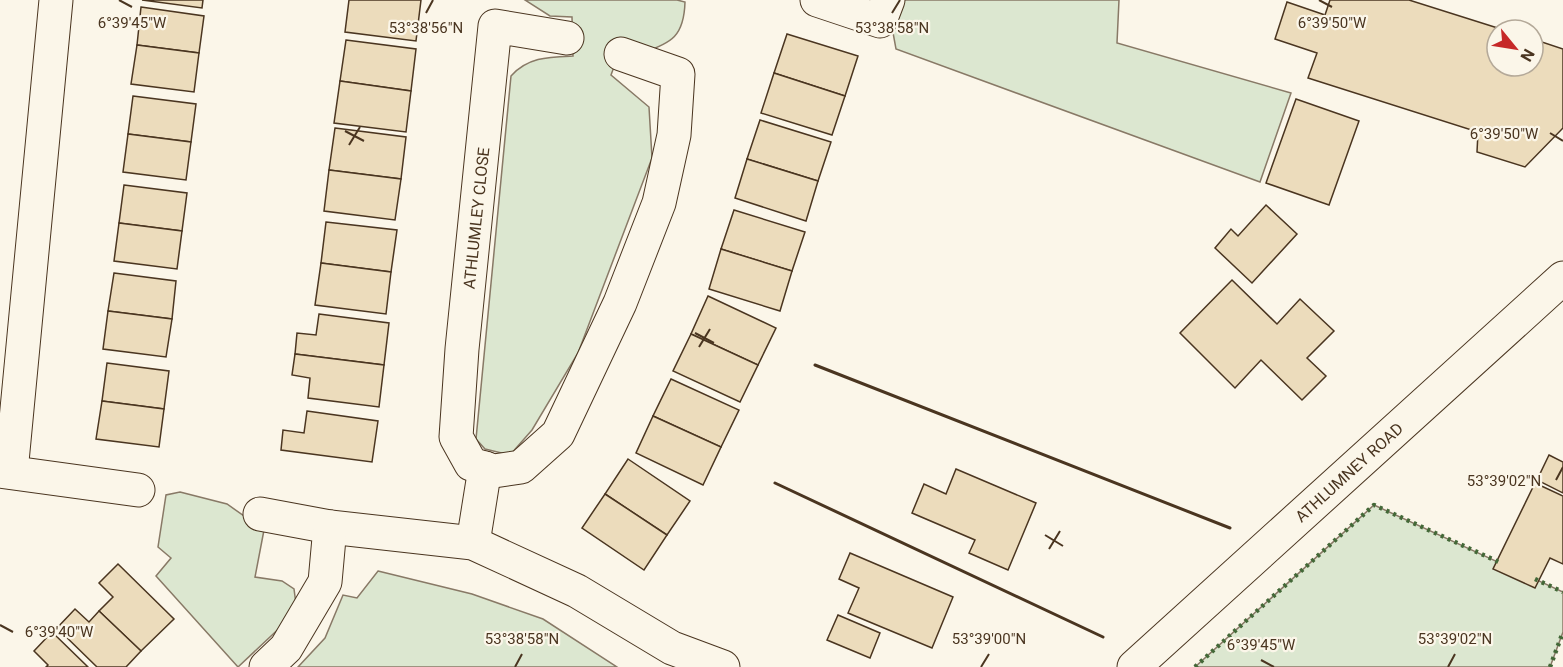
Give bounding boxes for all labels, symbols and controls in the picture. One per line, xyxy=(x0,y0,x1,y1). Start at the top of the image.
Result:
text: 6°39'45"W xyxy=(98,14,166,32)
text: 6°39'50"W xyxy=(1298,14,1366,32)
north arrow xyxy=(1485,18,1545,78)
text: 53°38'56"N xyxy=(389,19,463,37)
text: 53°38'58"N xyxy=(855,19,929,37)
text: N xyxy=(1517,46,1539,65)
text: 6°39'50"W xyxy=(1470,125,1538,143)
street label: ATHLUMLEY CLOSE xyxy=(460,146,493,290)
street label: ATHLUMNEY ROAD xyxy=(1291,419,1407,526)
text: 53°39'02"N xyxy=(1467,472,1541,490)
text: 6°39'40"W xyxy=(25,623,93,641)
text: 53°38'58"N xyxy=(485,630,559,648)
text: 53°39'00"N xyxy=(952,630,1026,648)
text: 53°39'02"N xyxy=(1418,630,1492,648)
text: 6°39'45"W xyxy=(1227,636,1295,654)

